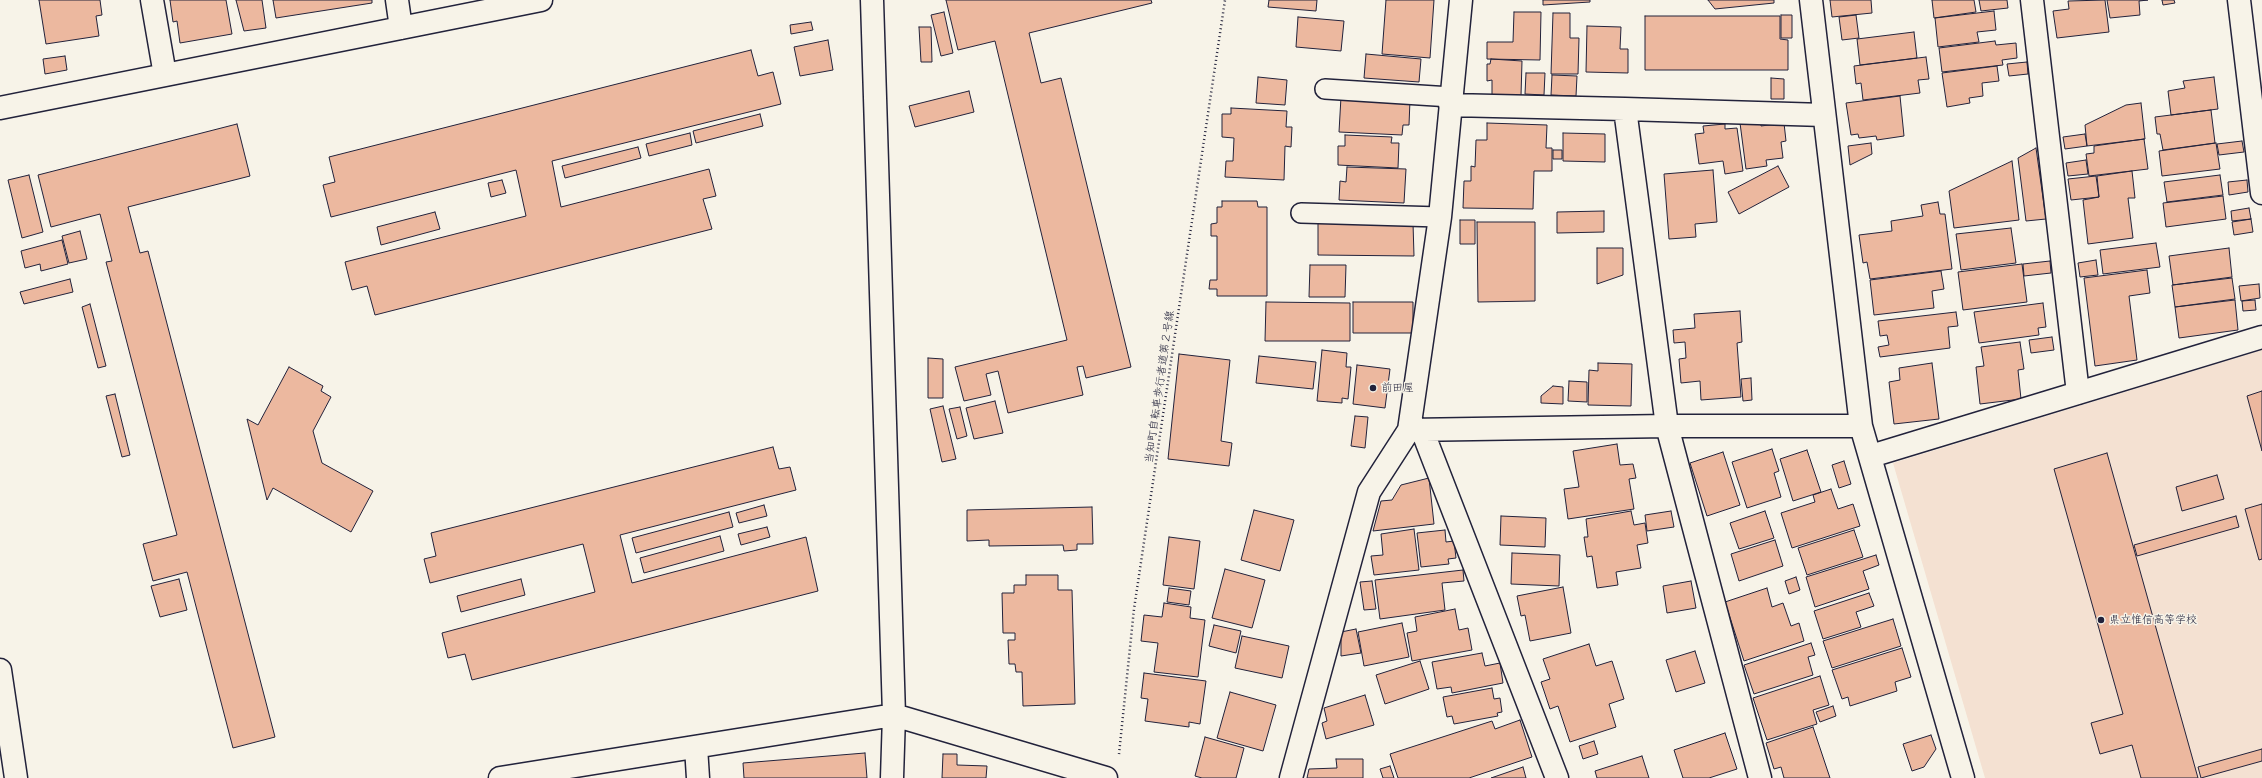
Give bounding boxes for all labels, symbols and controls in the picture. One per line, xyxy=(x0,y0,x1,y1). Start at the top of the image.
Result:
street label: 当知町自転車歩行者道第２号線 xyxy=(1143,310,1177,464)
place label: 前田屋 xyxy=(1381,381,1414,395)
marker: 前田屋 xyxy=(1368,383,1378,393)
place label: 県立惟信高等学校 xyxy=(2109,613,2197,627)
marker: 県立惟信高等学校 xyxy=(2096,615,2106,625)

